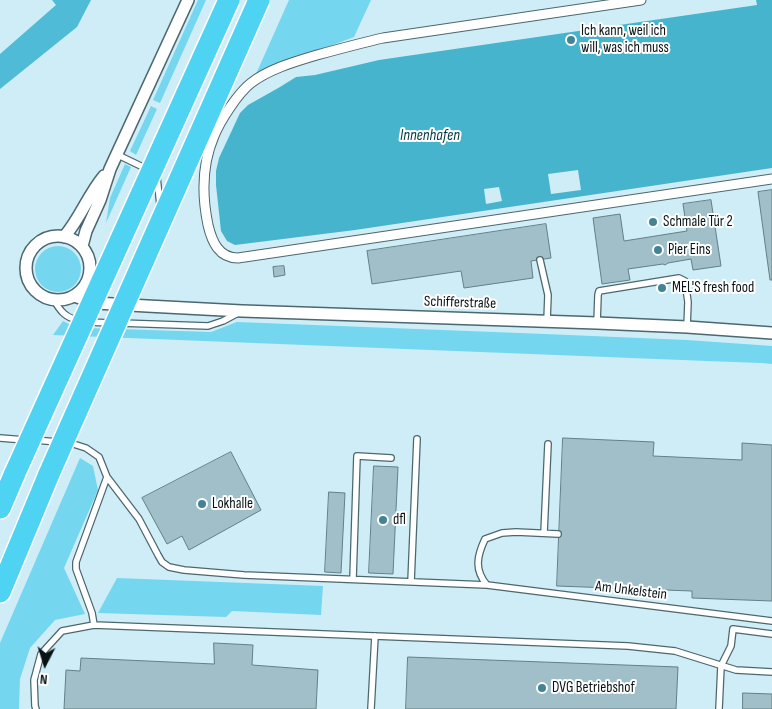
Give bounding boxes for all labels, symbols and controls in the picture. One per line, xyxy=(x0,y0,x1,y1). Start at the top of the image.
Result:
place label: Ich kann, weil ich will, was ich muss xyxy=(581,22,669,57)
marker: Ich kann, weil ich will, was ich muss xyxy=(565,34,577,46)
water label: Innenhafen xyxy=(400,126,460,146)
place label: Schmale Tür 2 xyxy=(663,213,733,231)
marker: Schmale Tür 2 xyxy=(647,216,659,228)
place label: Pier Eins xyxy=(668,241,711,259)
marker: Pier Eins xyxy=(652,244,664,256)
place label: MEL'S fresh food xyxy=(672,279,754,297)
marker: MEL'S fresh food xyxy=(656,282,668,294)
street label: Schifferstraße xyxy=(424,293,496,313)
place label: Lokhalle xyxy=(212,495,253,513)
marker: Lokhalle xyxy=(196,498,208,510)
place label: dfl xyxy=(393,511,406,529)
marker: dfl xyxy=(377,514,389,526)
street label: Am Unkelstein xyxy=(594,578,668,604)
north arrow xyxy=(20,639,70,689)
text: N xyxy=(39,671,48,688)
place label: DVG Betriebshof xyxy=(552,679,635,697)
marker: DVG Betriebshof xyxy=(536,682,548,694)

